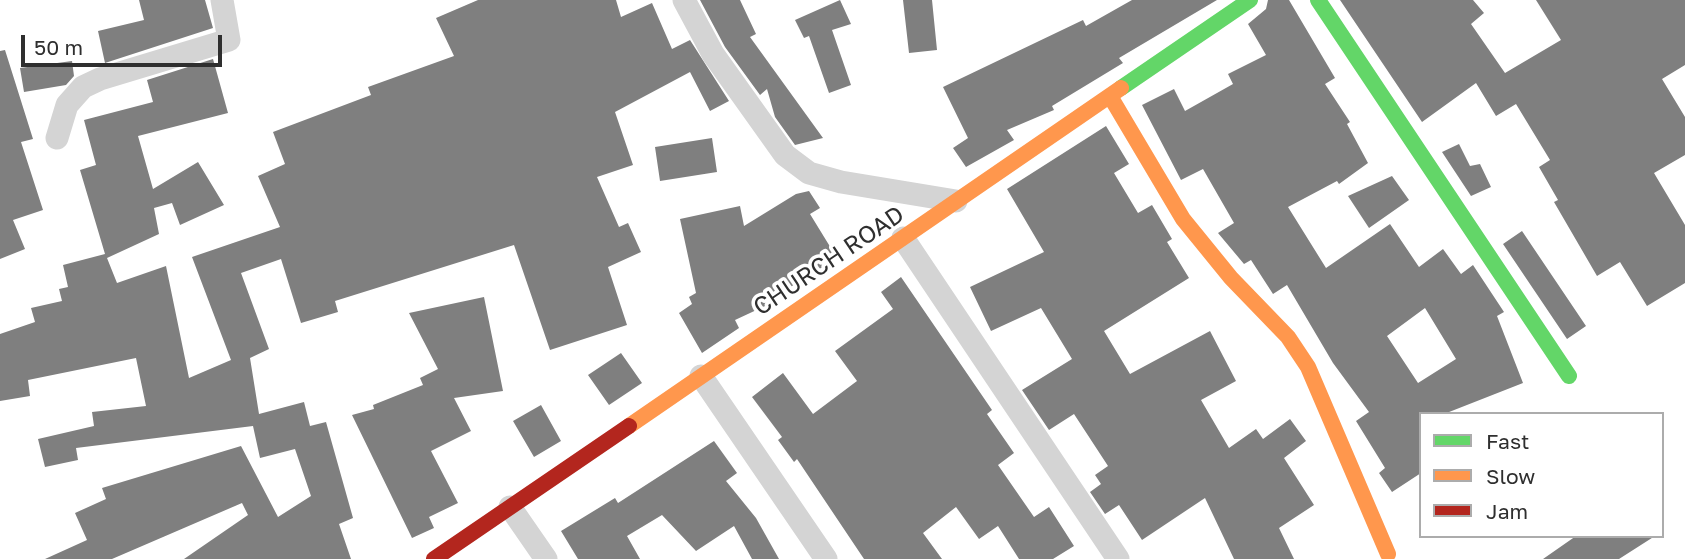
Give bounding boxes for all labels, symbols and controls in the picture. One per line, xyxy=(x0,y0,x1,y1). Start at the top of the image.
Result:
scale bar xyxy=(24,21,226,65)
text: 50 m xyxy=(34,34,83,60)
street label: CHURCH ROAD xyxy=(748,200,910,322)
legend xyxy=(1419,412,1664,538)
text: Fast xyxy=(1486,428,1529,454)
text: Slow xyxy=(1486,463,1535,489)
text: Jam xyxy=(1486,498,1528,524)

